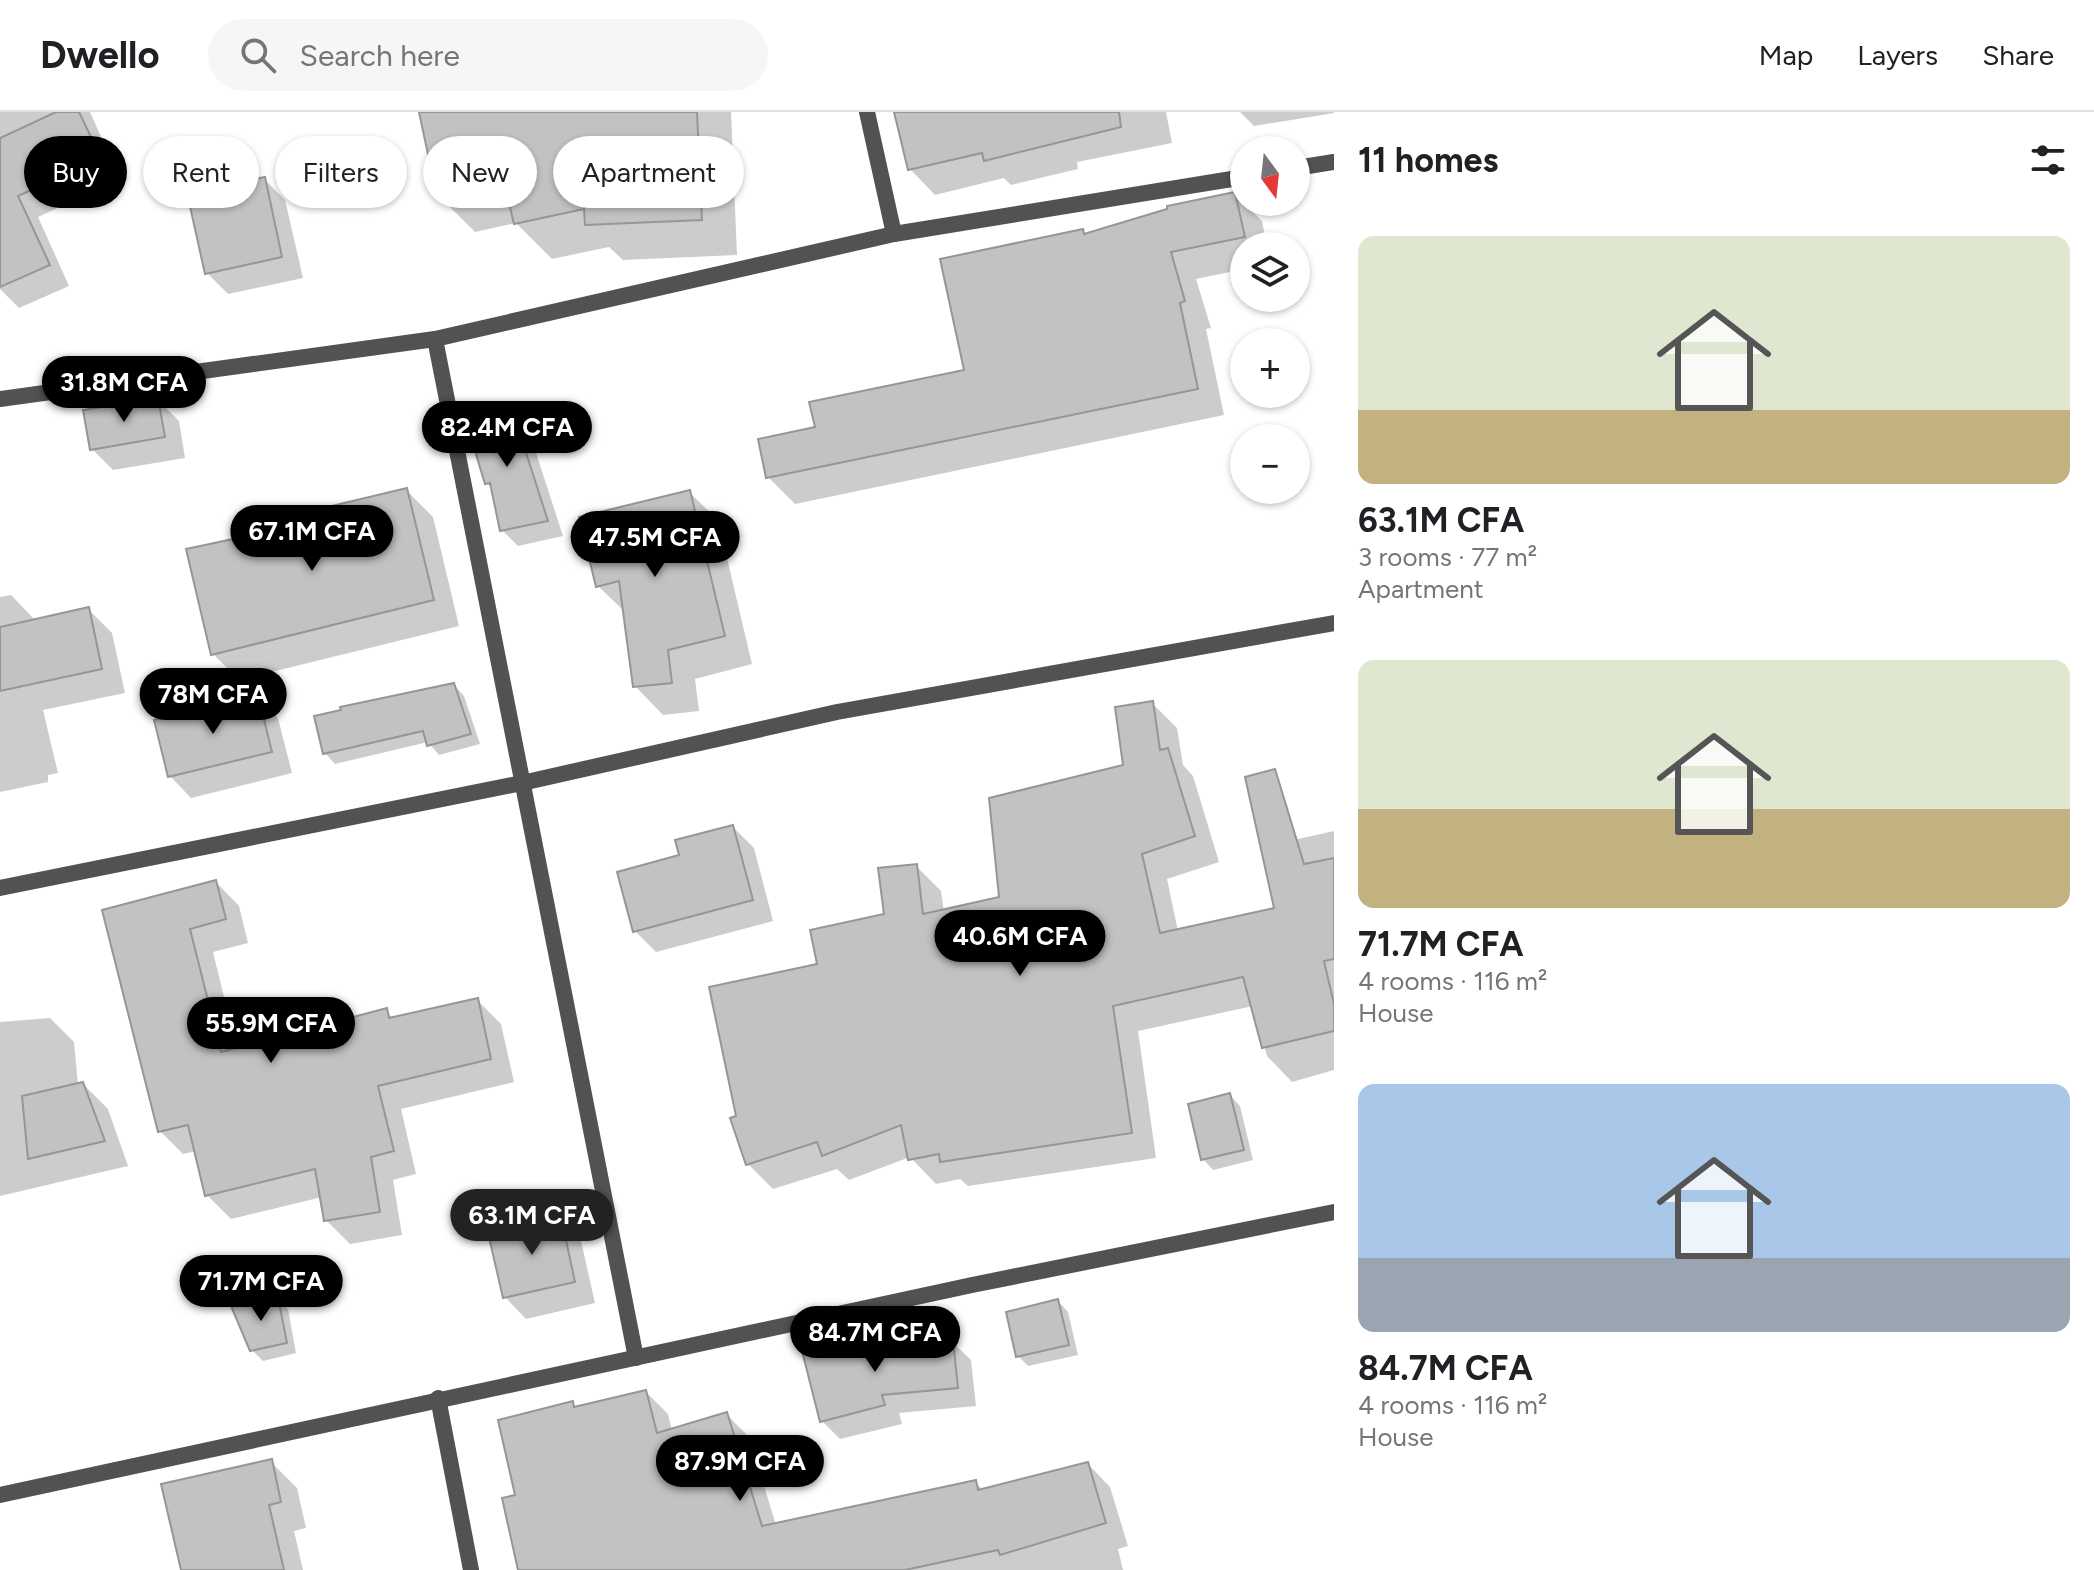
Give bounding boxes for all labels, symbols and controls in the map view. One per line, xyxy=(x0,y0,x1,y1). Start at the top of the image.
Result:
search box xyxy=(208,19,768,91)
text: Dwello xyxy=(40,32,160,78)
icon: search xyxy=(236,33,280,77)
text: Search here xyxy=(300,37,460,74)
text: Map xyxy=(1759,38,1813,72)
text: Layers xyxy=(1857,38,1938,72)
text: Share xyxy=(1982,38,2054,72)
chip: Buy xyxy=(24,136,127,208)
chip: Rent xyxy=(143,136,259,208)
chip: Filters xyxy=(275,136,407,208)
chip: New xyxy=(423,136,537,208)
chip: Apartment xyxy=(553,136,744,208)
north arrow xyxy=(1230,136,1310,216)
map controls xyxy=(1230,136,1310,504)
icon: filters xyxy=(2026,138,2070,182)
text: 11 homes xyxy=(1358,140,1498,181)
button: layers xyxy=(1230,232,1310,312)
icon: home xyxy=(1642,288,1786,432)
button: + xyxy=(1230,328,1310,408)
pin: 31.8M CFA xyxy=(32,356,216,424)
text: 31.8M CFA xyxy=(60,366,188,398)
pin: 82.4M CFA xyxy=(415,401,599,469)
text: 82.4M CFA xyxy=(440,411,574,443)
button: − xyxy=(1230,424,1310,504)
text: 63.1M CFA xyxy=(1358,500,1524,541)
pin: 67.1M CFA xyxy=(220,505,404,573)
pin: 47.5M CFA xyxy=(563,511,747,579)
text: 67.1M CFA xyxy=(248,515,376,547)
text: 47.5M CFA xyxy=(589,521,721,553)
text: 3 rooms · 77 m² xyxy=(1358,541,1537,573)
text: Apartment xyxy=(1358,573,1484,605)
pin: 78M CFA xyxy=(139,668,287,736)
text: 78M CFA xyxy=(158,678,268,710)
icon: home xyxy=(1642,712,1786,856)
pin: 40.6M CFA xyxy=(928,910,1112,978)
text: 40.6M CFA xyxy=(952,920,1088,952)
text: 71.7M CFA xyxy=(1358,924,1524,965)
text: 4 rooms · 116 m² xyxy=(1358,965,1547,997)
pin: 55.9M CFA xyxy=(179,997,363,1065)
text: House xyxy=(1358,997,1433,1029)
text: 55.9M CFA xyxy=(205,1007,337,1039)
icon: home xyxy=(1642,1136,1786,1280)
pin: 63.1M CFA xyxy=(440,1189,624,1257)
text: 63.1M CFA xyxy=(468,1199,596,1231)
pin: 71.7M CFA xyxy=(169,1255,353,1323)
text: 71.7M CFA xyxy=(198,1265,324,1297)
pin: 84.7M CFA xyxy=(783,1306,967,1374)
text: 84.7M CFA xyxy=(808,1316,942,1348)
text: 84.7M CFA xyxy=(1358,1348,1533,1389)
text: 4 rooms · 116 m² xyxy=(1358,1389,1547,1421)
text: House xyxy=(1358,1421,1433,1453)
pin: 87.9M CFA xyxy=(648,1435,832,1503)
text: 87.9M CFA xyxy=(674,1445,806,1477)

